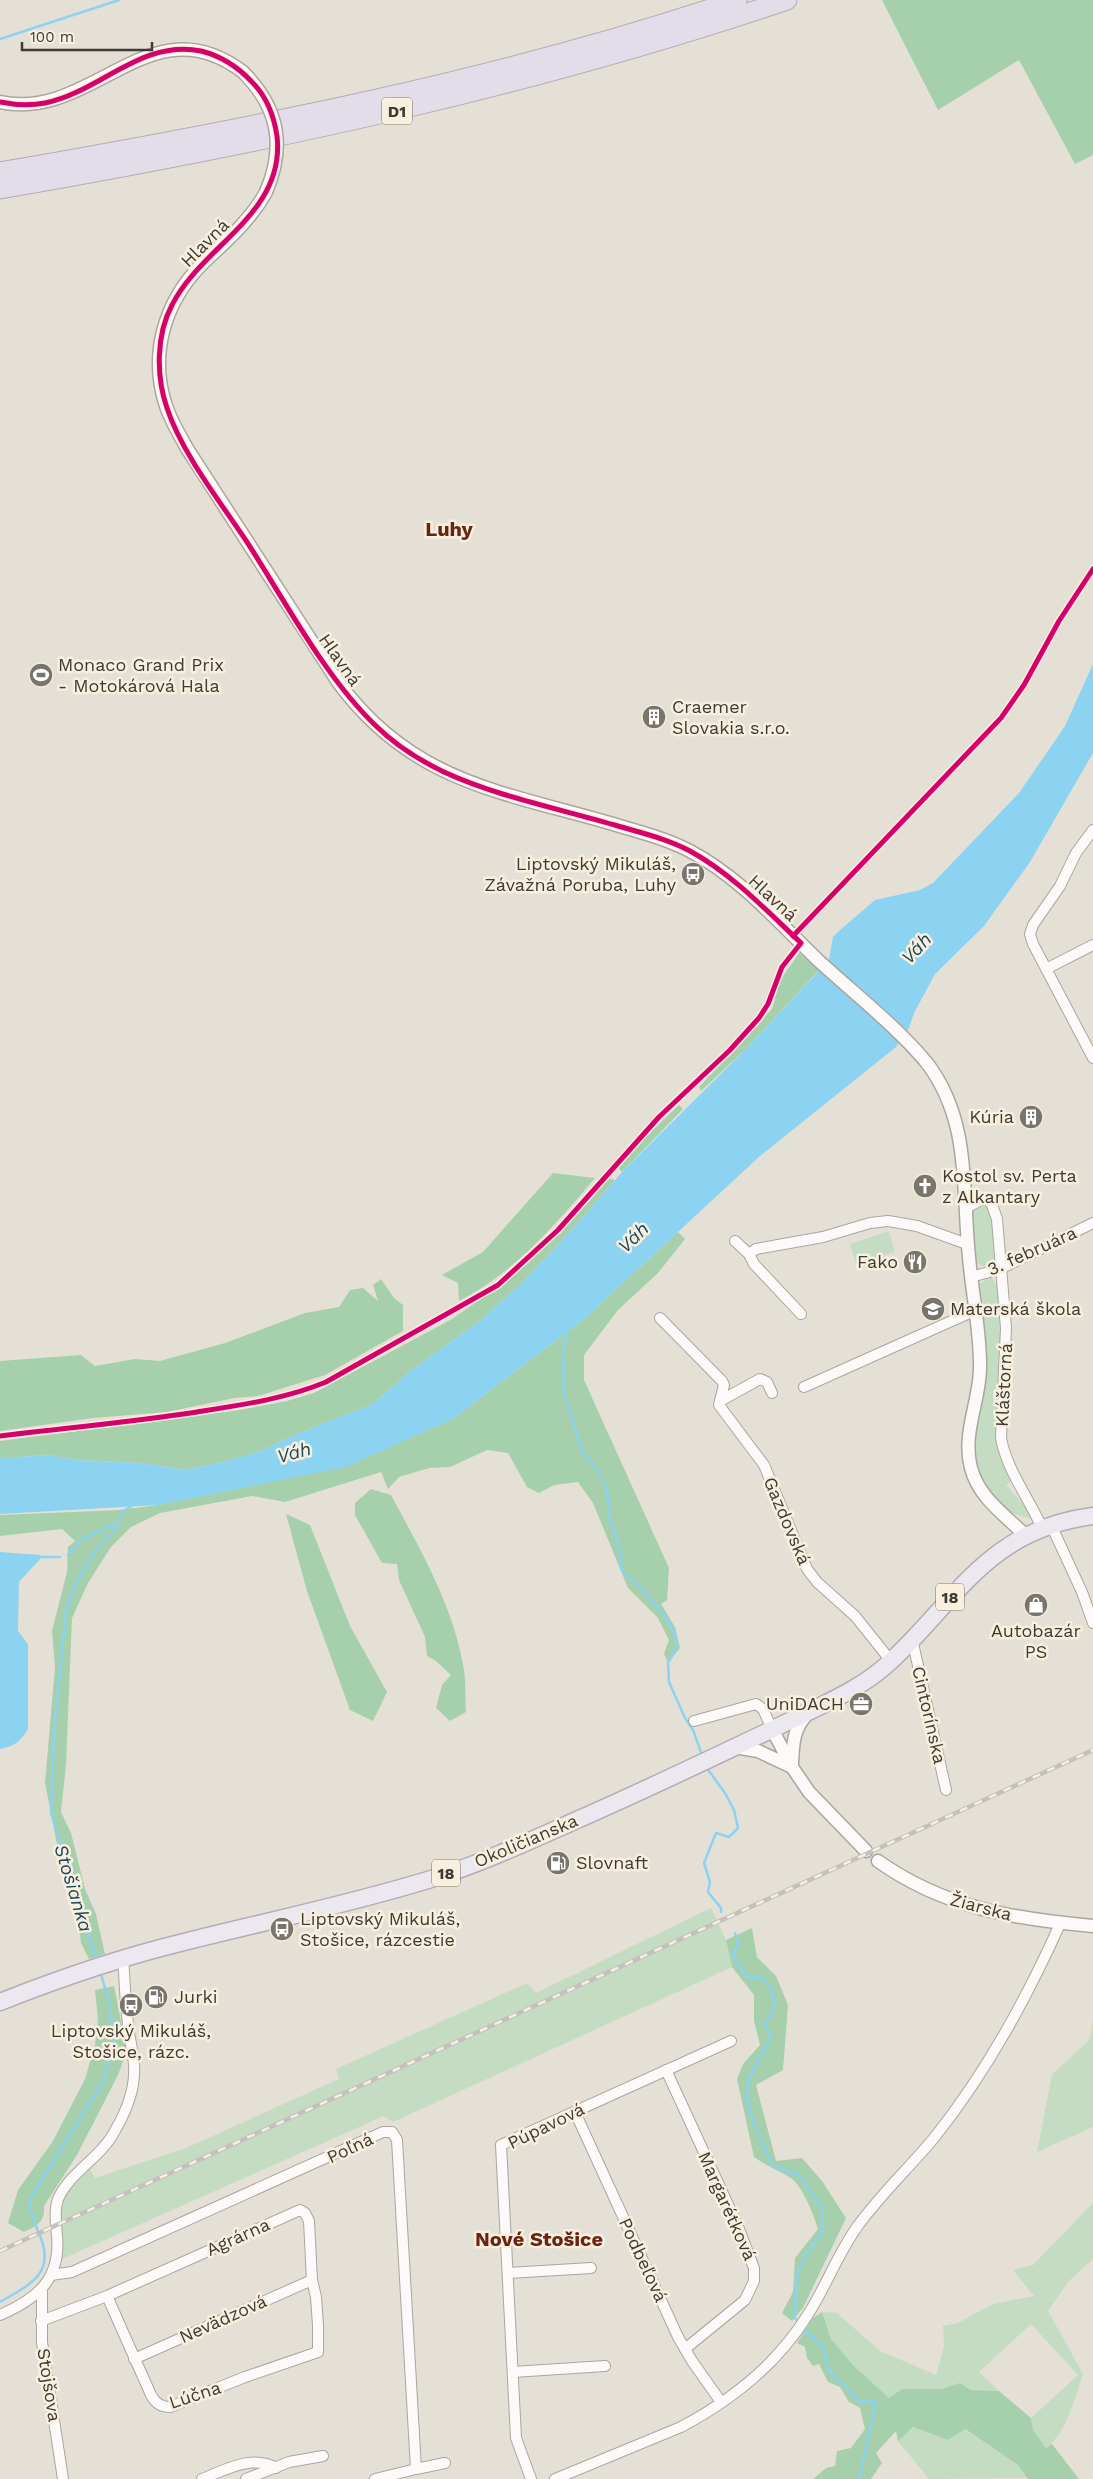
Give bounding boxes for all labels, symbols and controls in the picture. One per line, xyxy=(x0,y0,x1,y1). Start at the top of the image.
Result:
scale bar xyxy=(22,20,152,52)
text: 100 m xyxy=(30,28,74,46)
road number: D1 xyxy=(382,98,412,124)
street label: Hlavná xyxy=(176,214,233,271)
district label: Luhy xyxy=(425,517,474,541)
street label: Hlavná xyxy=(315,629,366,690)
place label: Monaco Grand Prix - Motokárová Hala xyxy=(58,654,224,696)
sports icon: Monaco Grand Prix - Motokárová Hala xyxy=(28,662,54,688)
place label: Craemer Slovakia s.r.o. xyxy=(672,696,790,738)
building icon: Craemer Slovakia s.r.o. xyxy=(641,704,667,730)
place label: Liptovský Mikuláš, Závažná Poruba, Luhy xyxy=(484,853,677,895)
bus stop icon: Liptovský Mikuláš, Závažná Poruba, Luhy xyxy=(680,861,706,887)
street label: Hlavná xyxy=(745,870,802,925)
water label: Váh xyxy=(896,928,936,969)
building icon: Kúria xyxy=(1018,1104,1044,1130)
place label: Kúria xyxy=(969,1106,1014,1127)
place label: Kostol sv. Perta z Alkantary xyxy=(942,1165,1077,1207)
church icon: Kostol sv. Perta z Alkantary xyxy=(912,1173,938,1199)
water label: Váh xyxy=(613,1217,654,1258)
street label: 3. februára xyxy=(984,1222,1080,1280)
restaurant icon: Fako xyxy=(902,1249,928,1275)
place label: Fako xyxy=(857,1251,898,1272)
school or university icon: Materská škola xyxy=(920,1296,946,1322)
place label: Materská škola xyxy=(950,1298,1081,1319)
street label: Kláštorná xyxy=(991,1342,1016,1427)
water label: Váh xyxy=(275,1437,314,1468)
street label: Gazdovská xyxy=(760,1474,815,1568)
road number: 18 xyxy=(936,1584,964,1610)
shop icon: Autobazár PS xyxy=(1023,1592,1049,1618)
place label: Autobazár PS xyxy=(991,1620,1081,1662)
street label: Cintorínska xyxy=(908,1664,951,1766)
office icon: UniDACH xyxy=(848,1691,874,1717)
place label: UniDACH xyxy=(766,1693,844,1714)
street label: Okoličianska xyxy=(471,1809,581,1872)
water label: Stošianka xyxy=(49,1842,98,1935)
fuel station icon: Slovnaft xyxy=(545,1850,571,1876)
place label: Slovnaft xyxy=(576,1852,649,1873)
road number: 18 xyxy=(432,1860,460,1886)
street label: Žiarska xyxy=(948,1888,1014,1925)
place label: Liptovský Mikuláš, Stošice, rázcestie xyxy=(300,1908,460,1950)
bus stop icon: Liptovský Mikuláš, Stošice, rázcestie xyxy=(269,1916,295,1942)
fuel station icon: Jurki xyxy=(143,1984,169,2010)
place label: Jurki xyxy=(174,1986,217,2007)
bus stop icon: Liptovský Mikuláš, Stošice, rázc. xyxy=(118,1992,144,2018)
place label: Liptovský Mikuláš, Stošice, rázc. xyxy=(51,2020,211,2062)
street label: Púpavová xyxy=(504,2098,588,2153)
street label: Poľná xyxy=(323,2128,376,2167)
street label: Margarétková xyxy=(694,2148,761,2263)
street label: Agrárna xyxy=(203,2213,273,2260)
street label: Podbeľová xyxy=(615,2214,672,2305)
district label: Nové Stošice xyxy=(475,2227,603,2251)
street label: Nevädzová xyxy=(176,2290,270,2347)
street label: Stojšova xyxy=(33,2347,66,2423)
street label: Lúčna xyxy=(166,2376,223,2413)

